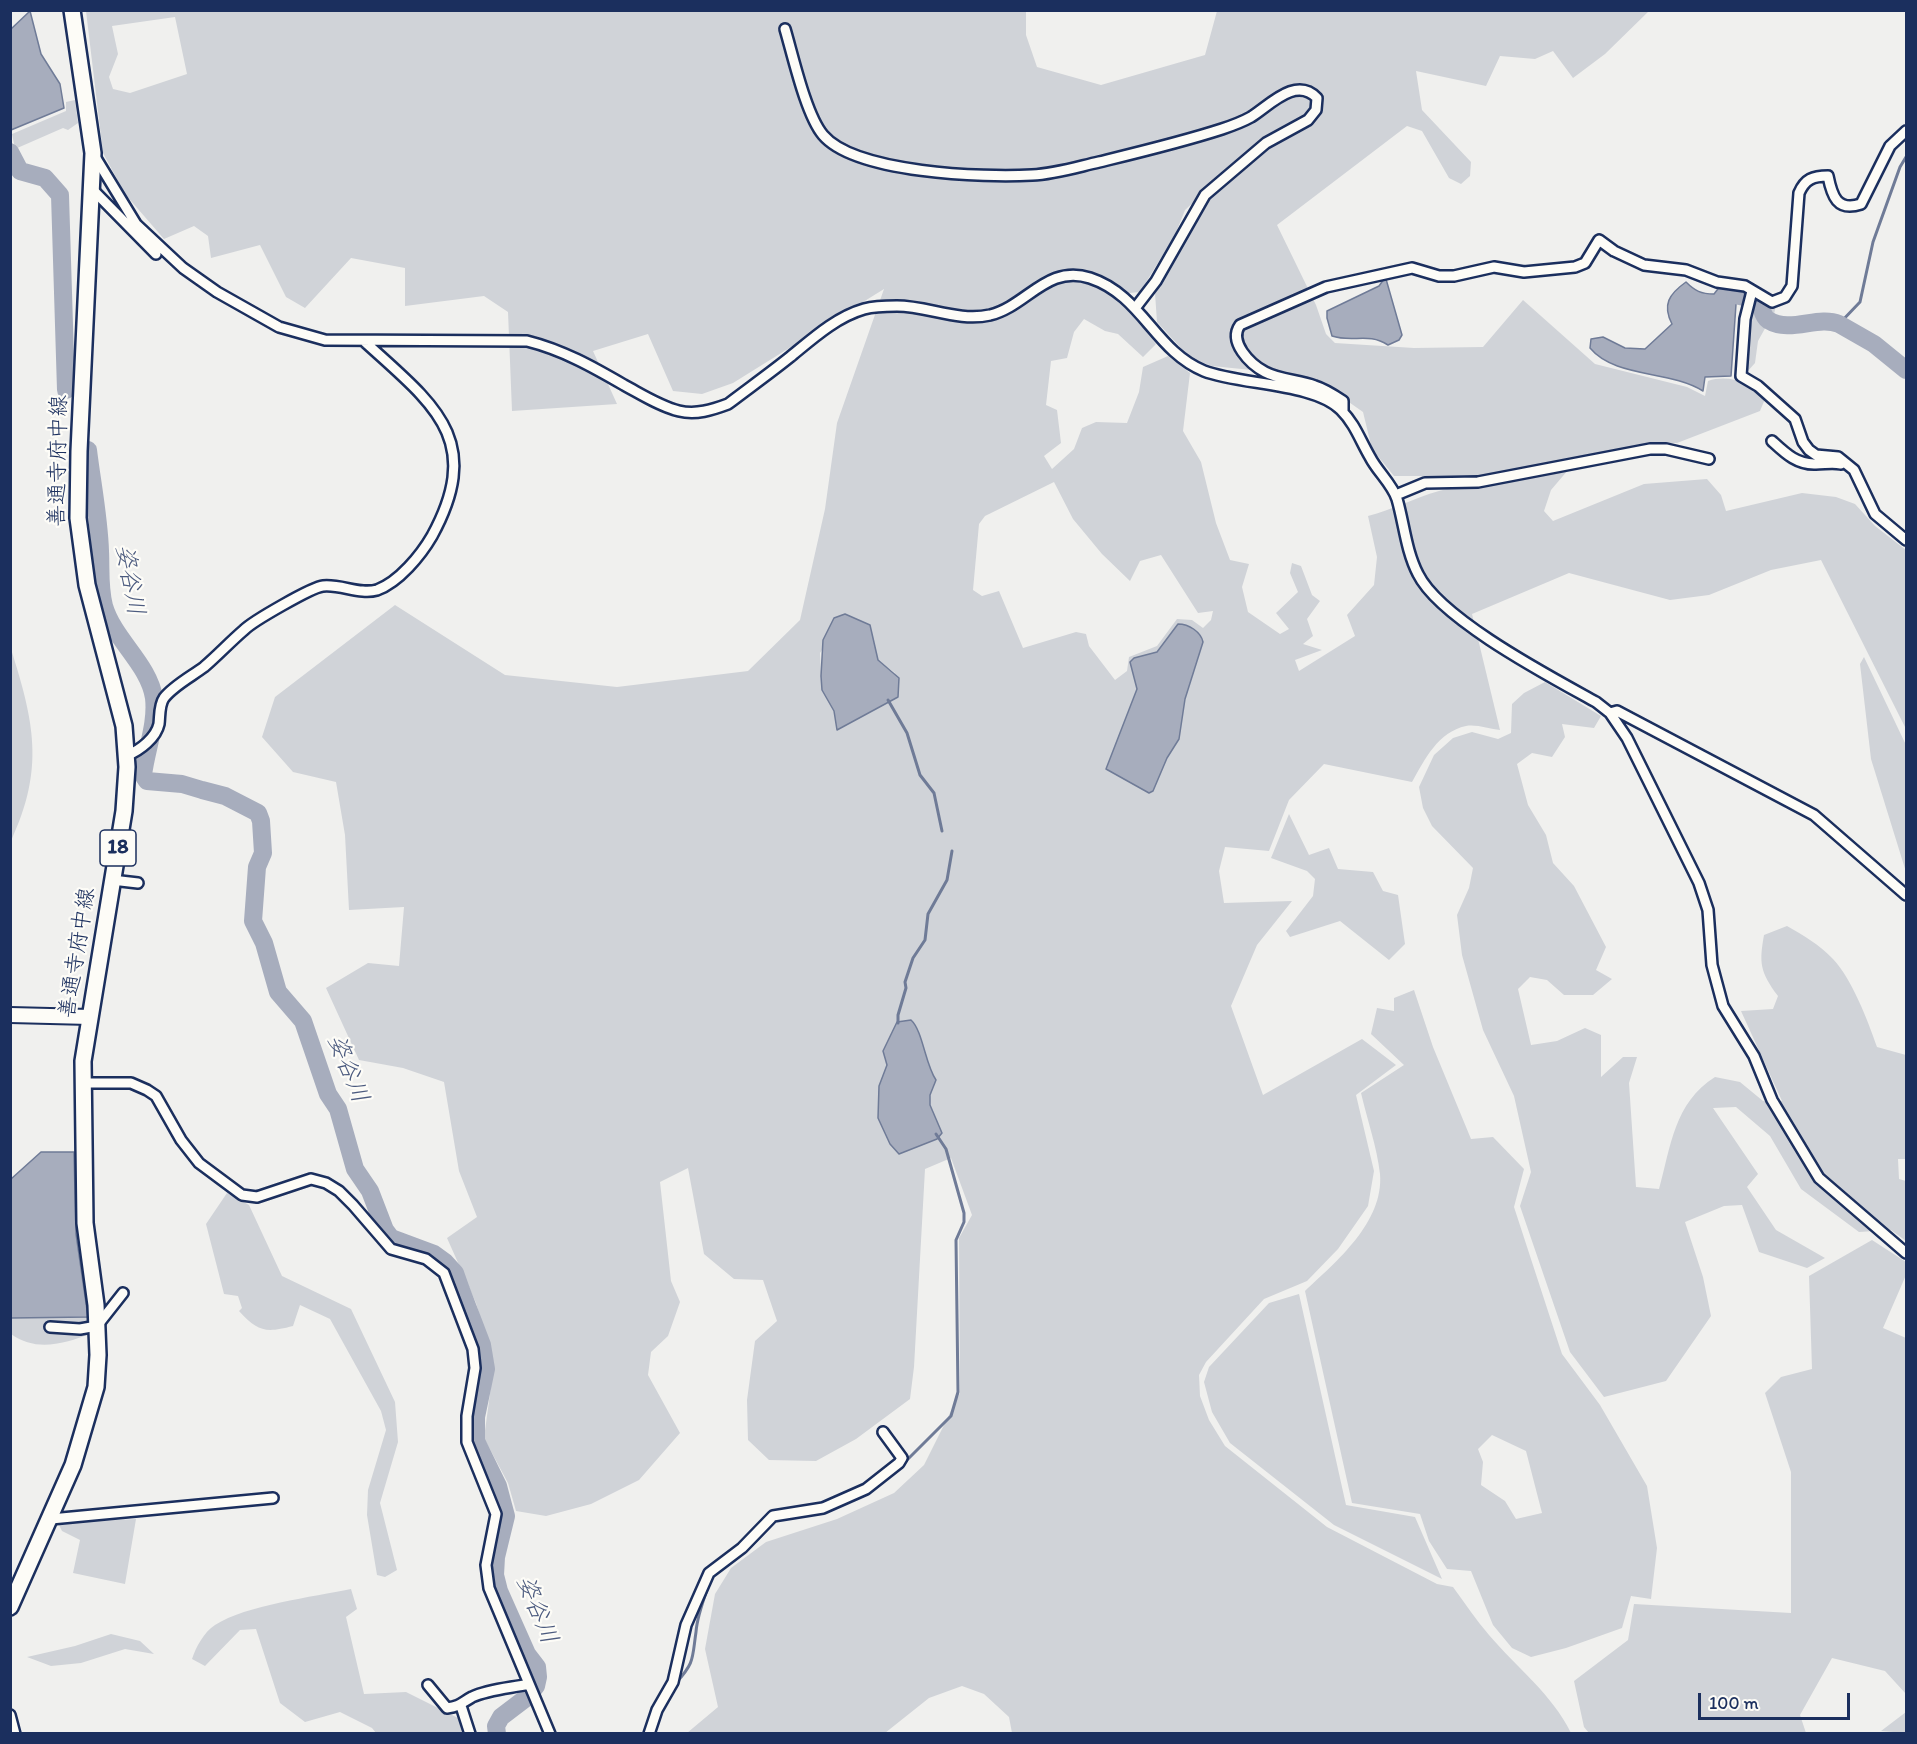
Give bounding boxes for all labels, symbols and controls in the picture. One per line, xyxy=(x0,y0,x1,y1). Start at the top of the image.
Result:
street label: 善通寺府中線 xyxy=(45,395,73,527)
water label: 姿谷川 xyxy=(109,542,149,618)
road number: 18 xyxy=(100,830,136,866)
street label: 善通寺府中線 xyxy=(55,886,101,1020)
water label: 姿谷川 xyxy=(320,1030,374,1108)
water label: 姿谷川 xyxy=(509,1571,563,1649)
scale bar xyxy=(1701,1681,1852,1719)
text: 100 m xyxy=(1709,1692,1759,1714)

